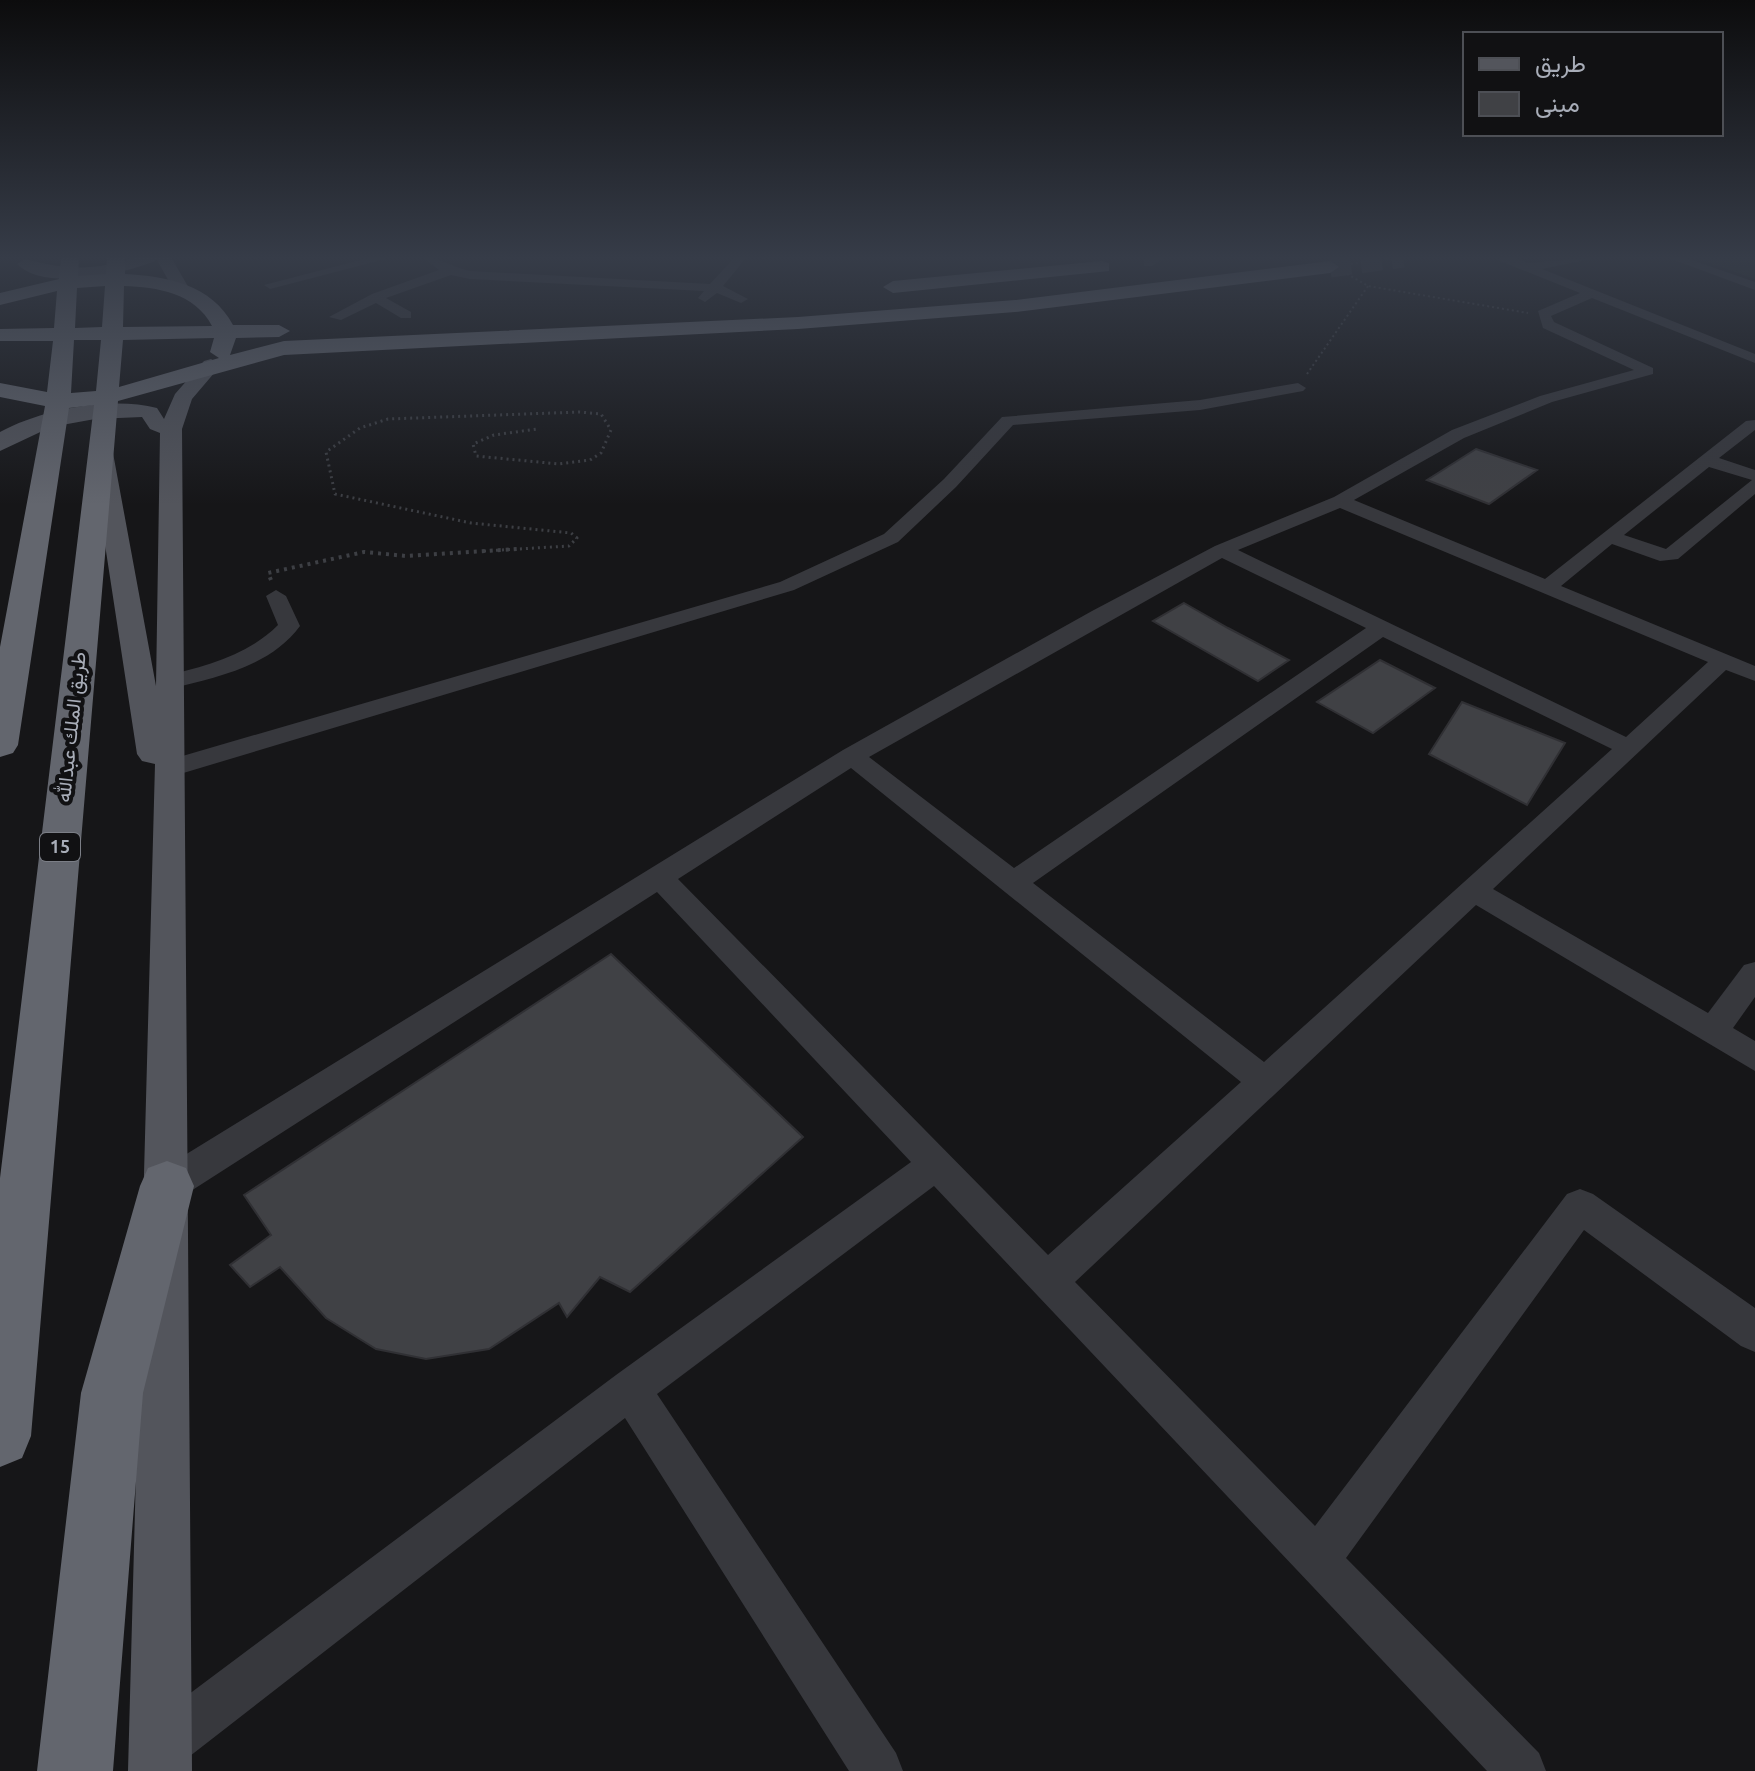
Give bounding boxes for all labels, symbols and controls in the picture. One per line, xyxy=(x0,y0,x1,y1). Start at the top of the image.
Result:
legend xyxy=(1463,32,1723,136)
text: طريق xyxy=(1535,50,1586,79)
text: مبنى xyxy=(1535,90,1580,118)
street label: طريق الملك عبدالله xyxy=(51,651,92,804)
road number: 15 xyxy=(40,833,80,861)

